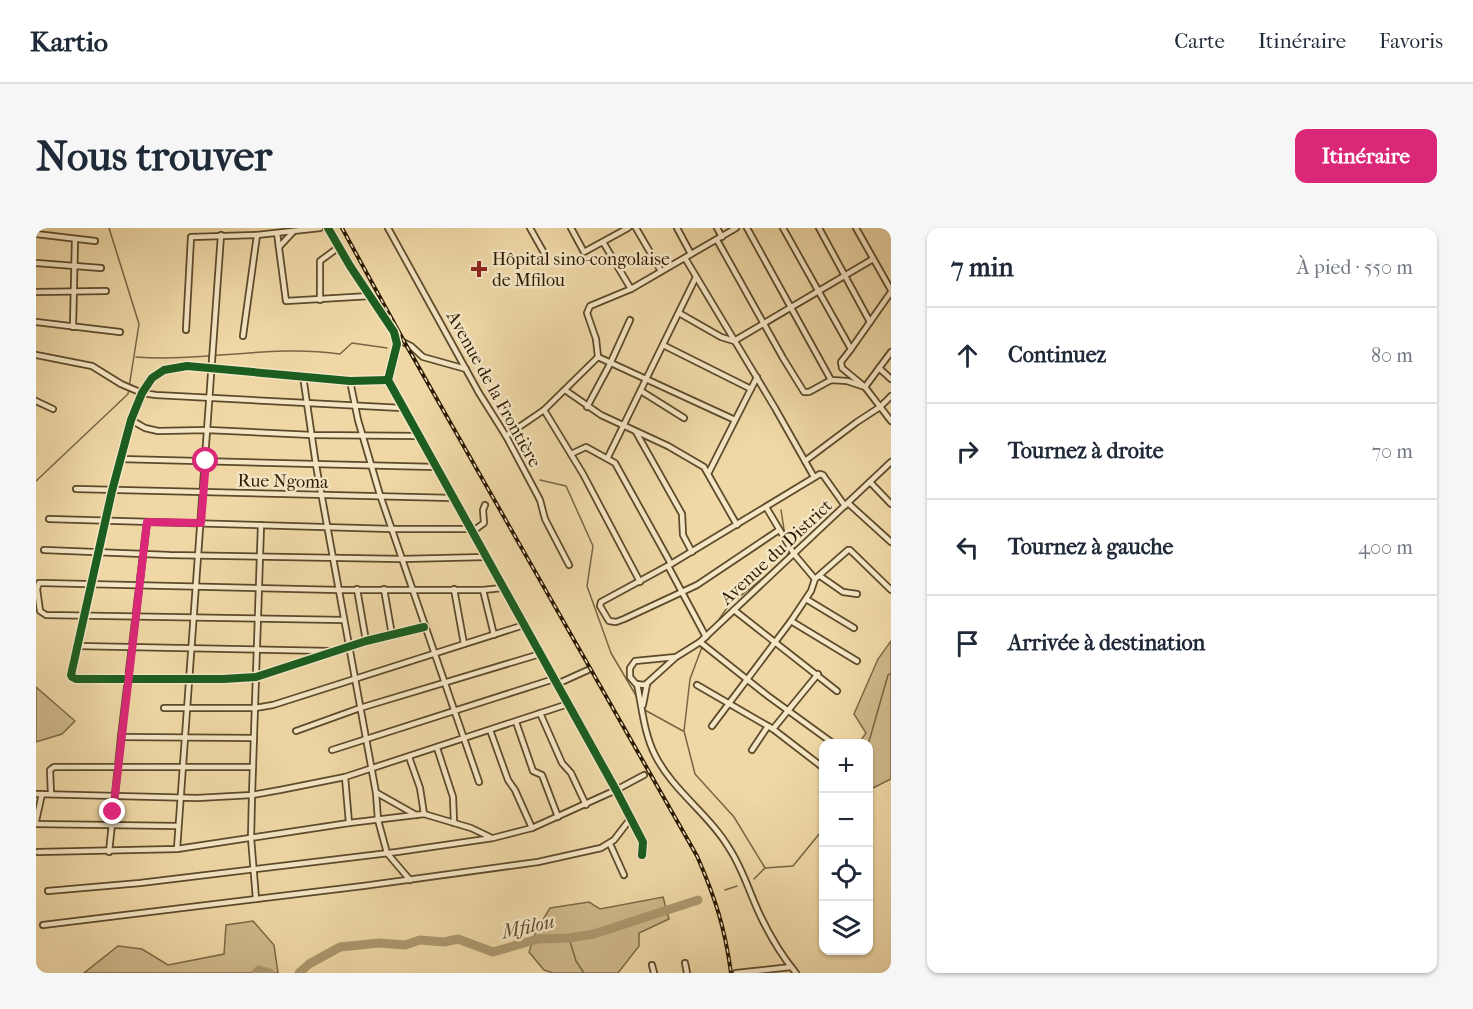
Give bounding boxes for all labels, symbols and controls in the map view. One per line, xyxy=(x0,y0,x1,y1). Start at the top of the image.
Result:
text: Kartio xyxy=(30,25,108,58)
text: Carte xyxy=(1174,29,1225,53)
text: Itinéraire xyxy=(1258,29,1346,53)
text: Favoris xyxy=(1379,29,1443,53)
button: Itinéraire xyxy=(1295,129,1437,183)
text: Nous trouver xyxy=(36,132,272,181)
place label: Hôpital sino-congolaise de Mfilou xyxy=(492,249,670,291)
text: 7 min xyxy=(951,252,1014,283)
text: À pied · 550 m xyxy=(1297,256,1413,279)
marker: Hôpital sino-congolaise de Mfilou xyxy=(470,260,488,278)
street label: Avenue de la Frontière xyxy=(441,307,545,471)
icon: ahead xyxy=(951,339,984,372)
text: Continuez xyxy=(1008,342,1106,368)
text: 80 m xyxy=(1371,344,1413,367)
icon: right xyxy=(951,435,984,468)
text: Tournez à droite xyxy=(1008,438,1164,464)
text: 70 m xyxy=(1371,440,1413,463)
route start xyxy=(192,447,218,473)
street label: Rue Ngoma xyxy=(237,470,329,493)
street label: Avenue du District xyxy=(715,495,837,610)
icon: left xyxy=(951,531,984,564)
text: Tournez à gauche xyxy=(1008,534,1173,560)
text: 400 m xyxy=(1358,536,1413,559)
icon: arrive xyxy=(951,627,984,660)
text: Arrivée à destination xyxy=(1008,630,1205,656)
map controls xyxy=(819,739,873,955)
button: + xyxy=(819,739,873,793)
button: − xyxy=(819,793,873,847)
route end xyxy=(99,798,125,824)
button: locate xyxy=(819,847,873,901)
button: layers xyxy=(819,901,873,955)
water label: Mfilou xyxy=(498,910,557,944)

